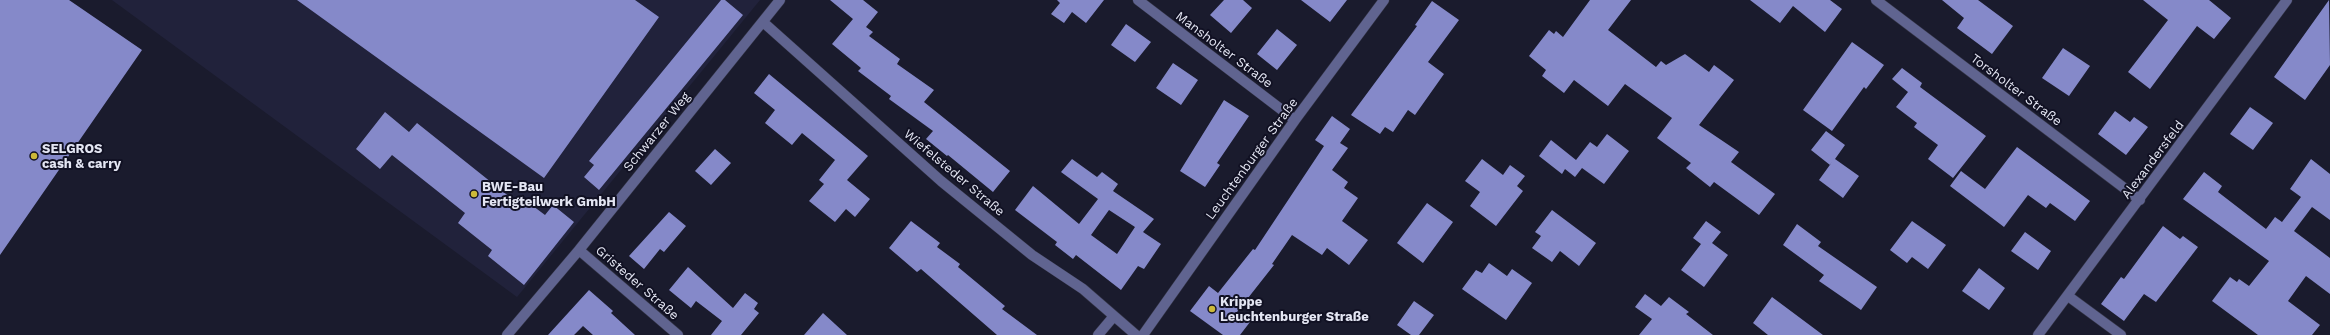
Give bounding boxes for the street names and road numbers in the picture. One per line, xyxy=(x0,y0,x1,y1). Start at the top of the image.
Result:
street label: Mansholter Straße xyxy=(1172,8,1276,92)
street label: Torsholter Straße xyxy=(1967,51,2065,129)
street label: Schwarzer Weg xyxy=(620,89,694,175)
street label: Leuchtenburger Straße xyxy=(1203,95,1301,223)
street label: Alexandersfeld xyxy=(2118,118,2188,202)
street label: Wiefelsteder Straße xyxy=(900,126,1008,220)
street label: Gristeder Straße xyxy=(592,243,682,323)

